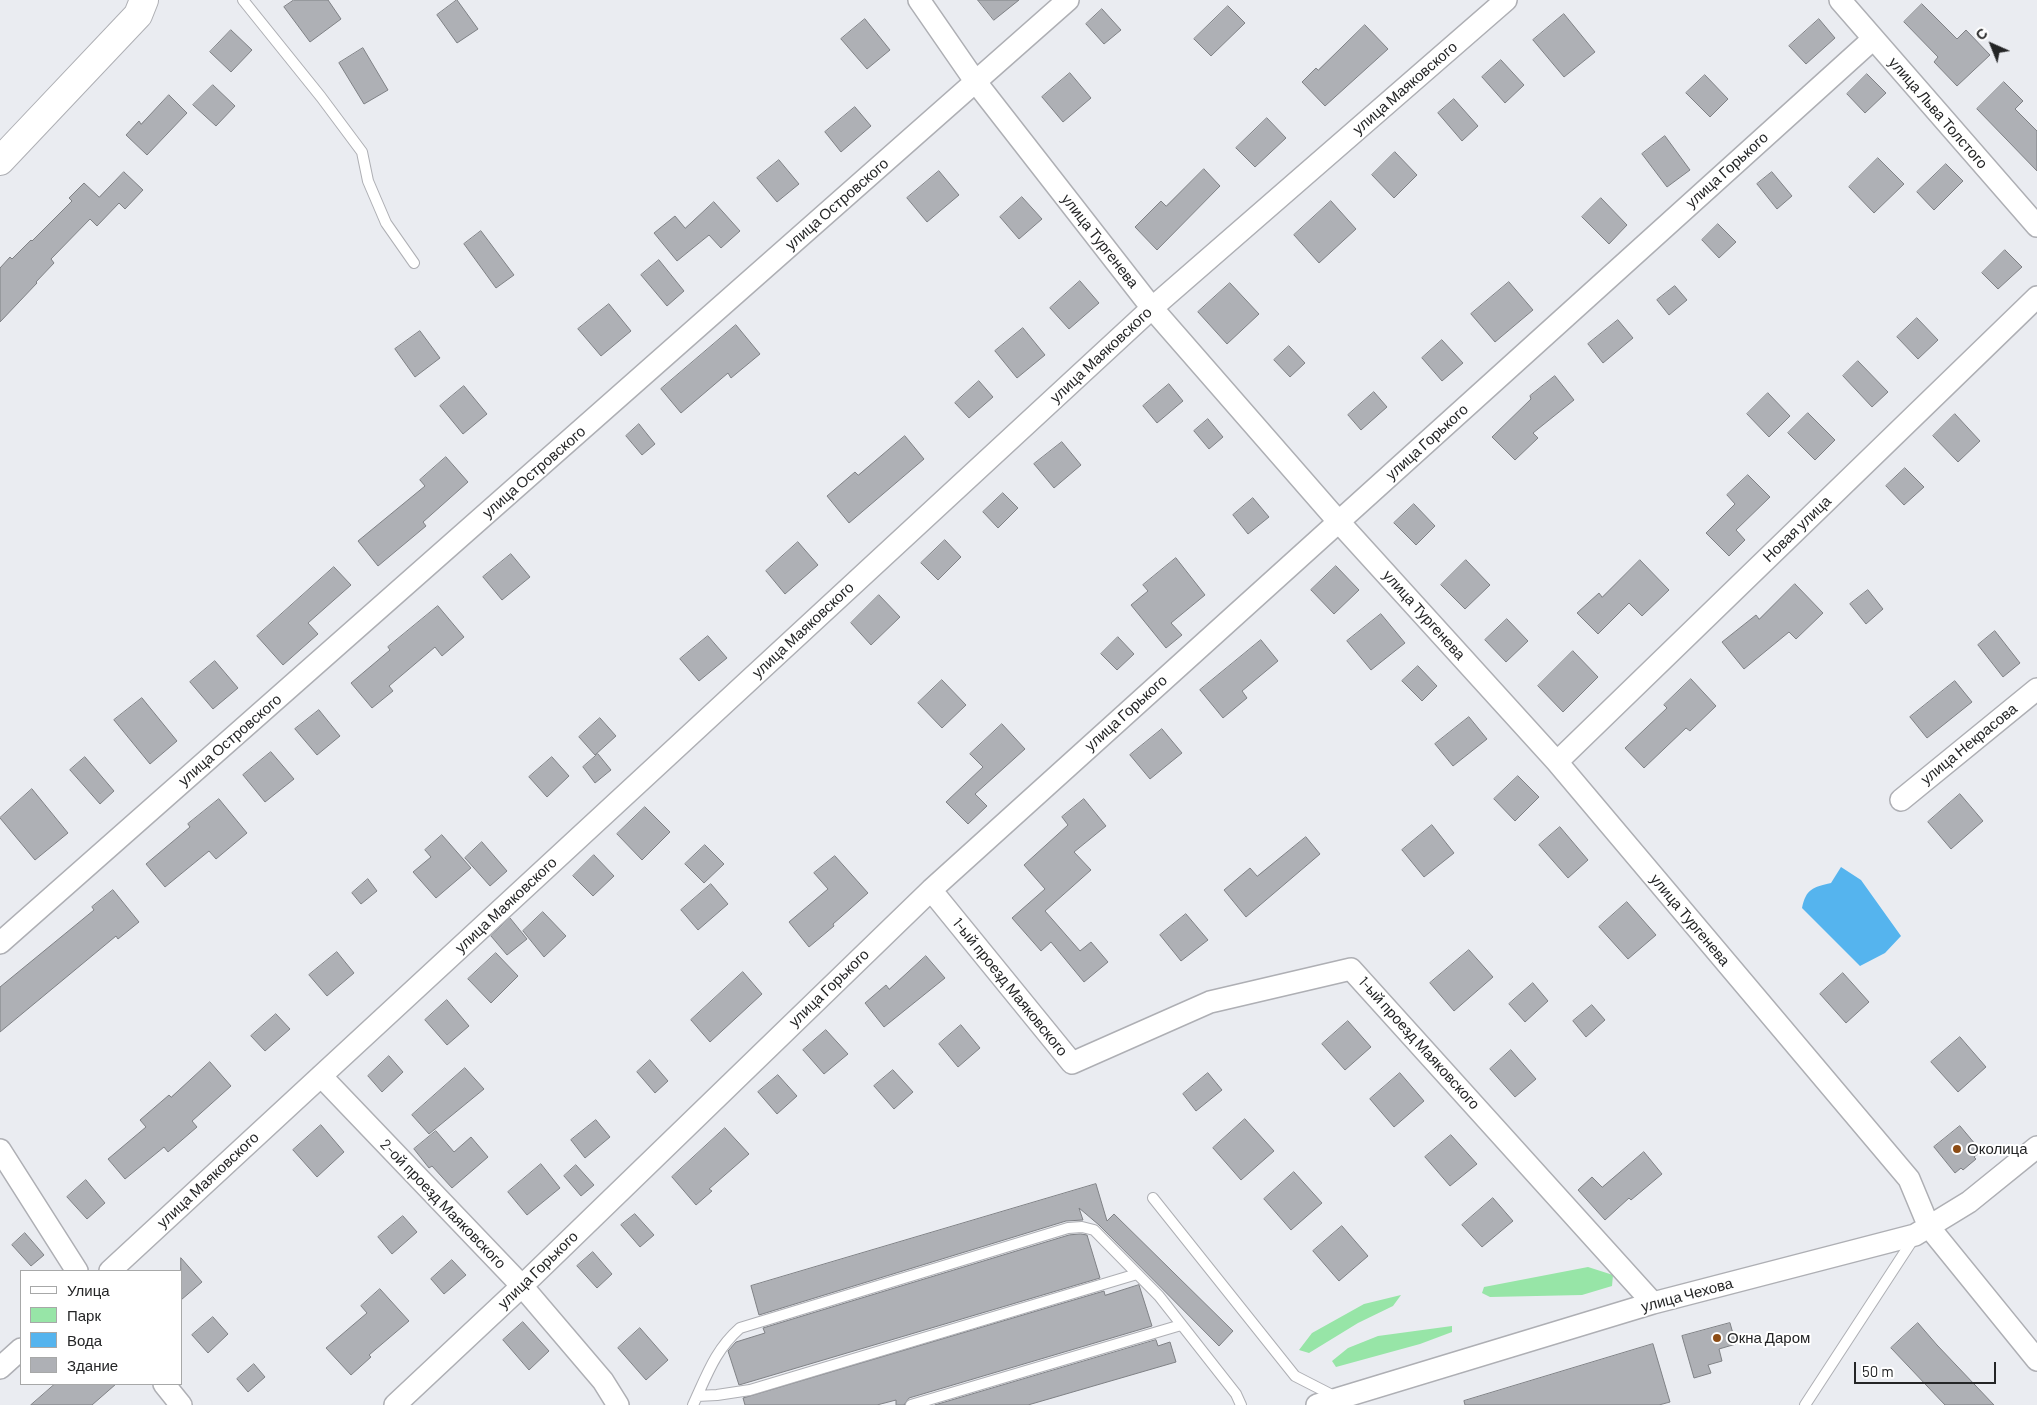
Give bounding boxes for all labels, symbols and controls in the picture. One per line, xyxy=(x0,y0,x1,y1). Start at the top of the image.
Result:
north arrow xyxy=(1967,20,2017,70)
text: С xyxy=(1972,24,1991,43)
street label: улица Маяковского xyxy=(1349,38,1461,138)
street label: улица Льва Толстого xyxy=(1885,54,1991,172)
street label: улица Горького xyxy=(1682,128,1772,212)
street label: улица Островского xyxy=(782,154,892,254)
street label: улица Тургенева xyxy=(1058,190,1142,292)
street label: улица Маяковского xyxy=(1046,303,1156,407)
street label: улица Горького xyxy=(1382,400,1472,484)
street label: улица Островского xyxy=(479,422,589,522)
street label: Новая улица xyxy=(1759,492,1835,566)
street label: улица Тургенева xyxy=(1379,566,1469,664)
street label: улица Маяковского xyxy=(748,578,858,682)
street label: улица Горького xyxy=(1081,671,1171,755)
street label: улица Островского xyxy=(175,690,285,790)
street label: улица Некрасова xyxy=(1917,700,2021,788)
street label: улица Маяковского xyxy=(451,853,561,957)
street label: улица Тургенева xyxy=(1646,870,1734,970)
street label: 1-ый проезд Маяковского xyxy=(949,914,1071,1060)
street label: улица Горького xyxy=(785,945,873,1031)
street label: 1-ый проезд Маяковского xyxy=(1355,973,1483,1113)
street label: улица Маяковского xyxy=(153,1128,263,1232)
street label: 2-ой проезд Маяковского xyxy=(376,1136,510,1272)
place label: Околица xyxy=(1967,1140,2027,1158)
marker: Околица xyxy=(1951,1143,1963,1155)
street label: улица Горького xyxy=(494,1227,582,1313)
legend xyxy=(20,1270,182,1385)
street label: улица Чехова xyxy=(1639,1274,1735,1316)
text: Улица xyxy=(67,1281,110,1299)
text: Парк xyxy=(67,1306,101,1324)
place label: Окна Даром xyxy=(1727,1329,1810,1347)
text: Вода xyxy=(67,1331,102,1349)
marker: Окна Даром xyxy=(1711,1332,1723,1344)
scale bar xyxy=(1857,1352,2000,1384)
text: Здание xyxy=(67,1356,118,1374)
text: 50 m xyxy=(1862,1362,1894,1380)

